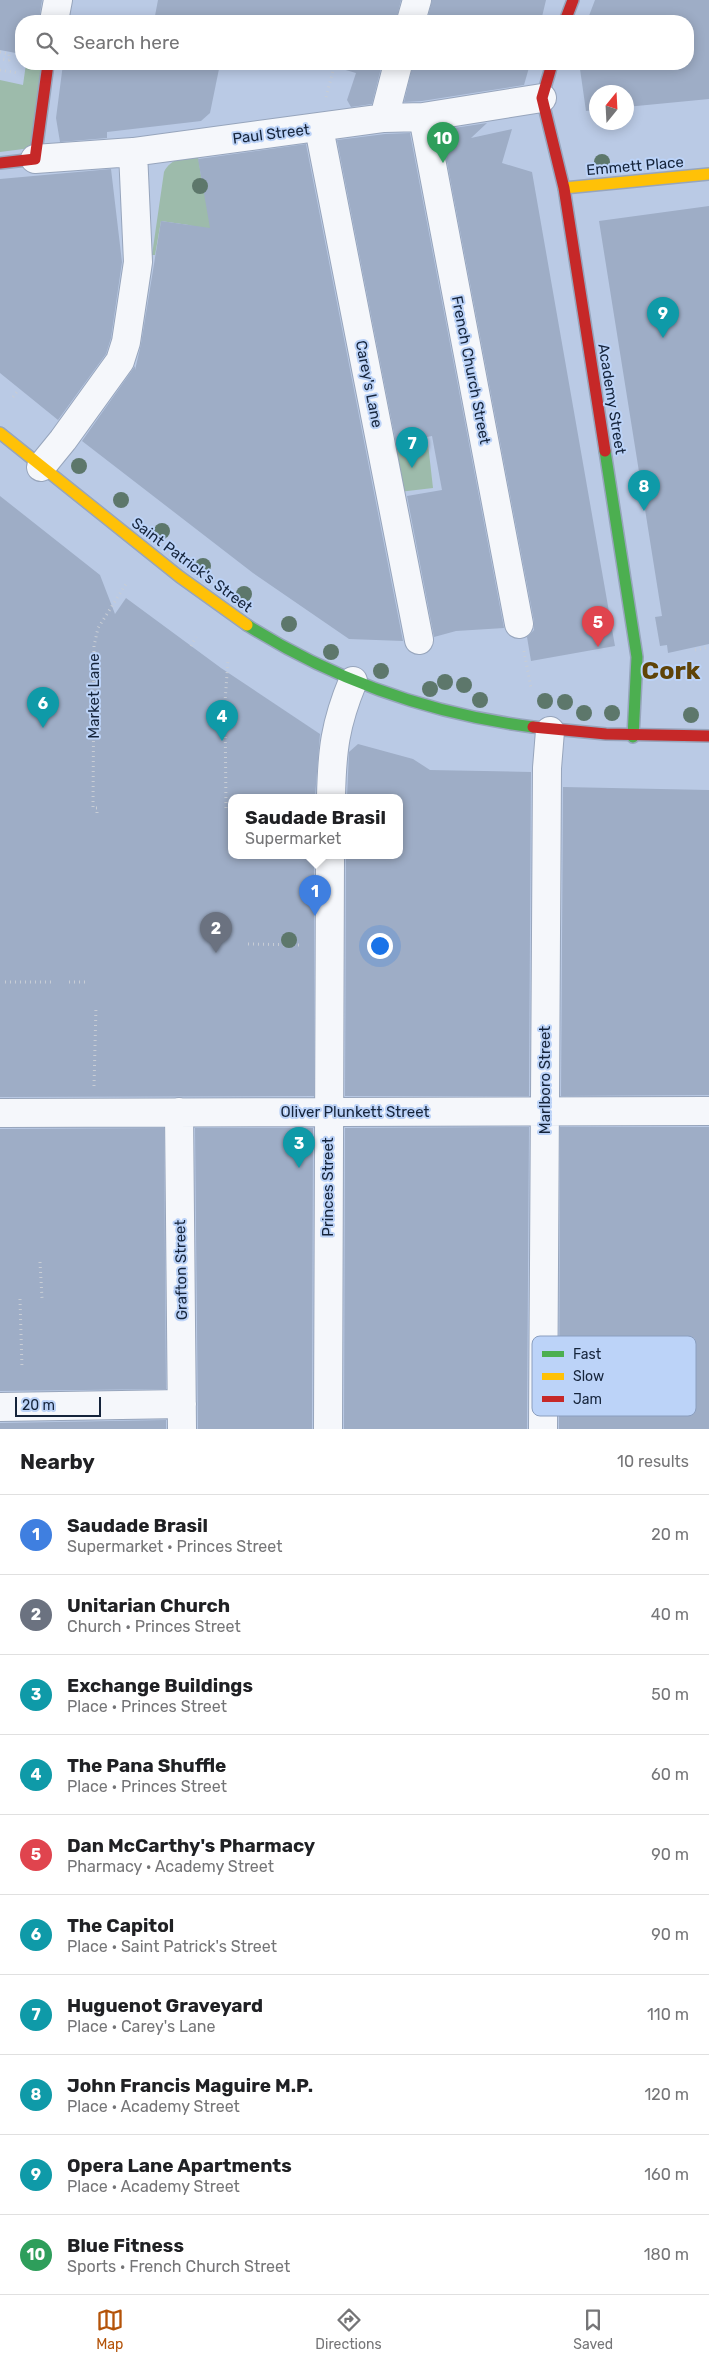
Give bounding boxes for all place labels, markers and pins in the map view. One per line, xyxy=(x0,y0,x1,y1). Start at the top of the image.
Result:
pin: 10 xyxy=(427,122,459,163)
pin: 9 xyxy=(647,297,679,338)
pin: 7 xyxy=(396,427,428,468)
pin: 8 xyxy=(628,470,660,511)
pin: 5 xyxy=(582,606,614,647)
pin: 6 xyxy=(27,687,59,728)
pin: 4 xyxy=(206,700,238,741)
pin: 1 xyxy=(299,875,331,916)
pin: 2 xyxy=(200,912,232,953)
pin: 3 xyxy=(283,1127,315,1168)

